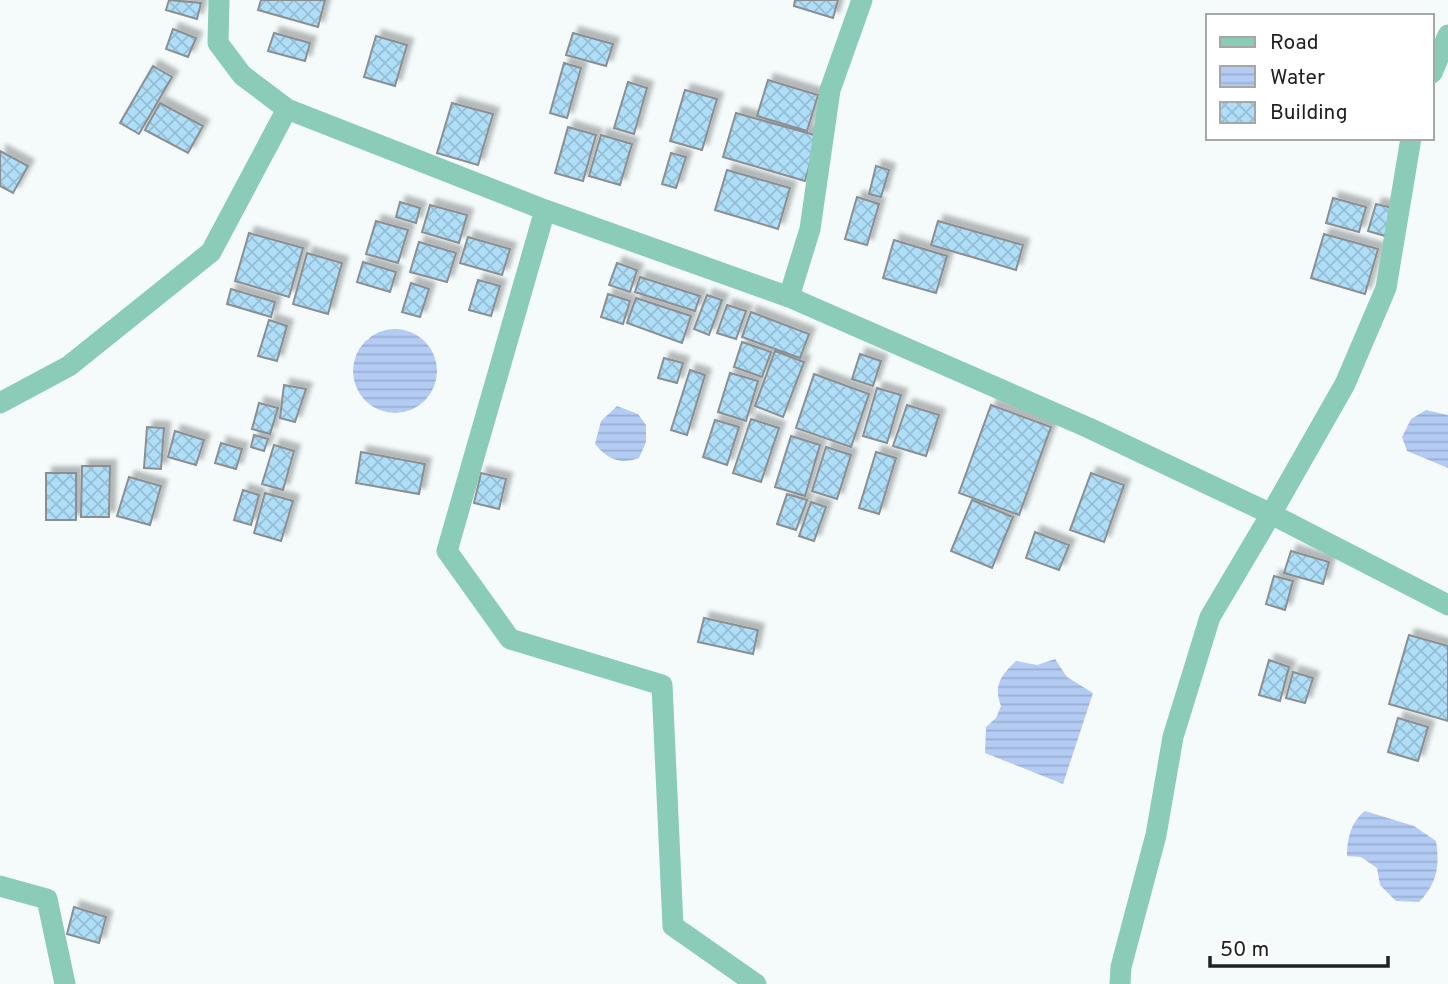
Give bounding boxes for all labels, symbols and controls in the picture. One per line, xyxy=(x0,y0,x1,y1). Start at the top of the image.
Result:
legend xyxy=(1206,14,1434,140)
text: Road xyxy=(1270,30,1319,57)
text: Water xyxy=(1270,65,1325,92)
text: Building xyxy=(1270,100,1348,127)
scale bar xyxy=(1210,925,1388,969)
text: 50 m xyxy=(1220,937,1269,964)

